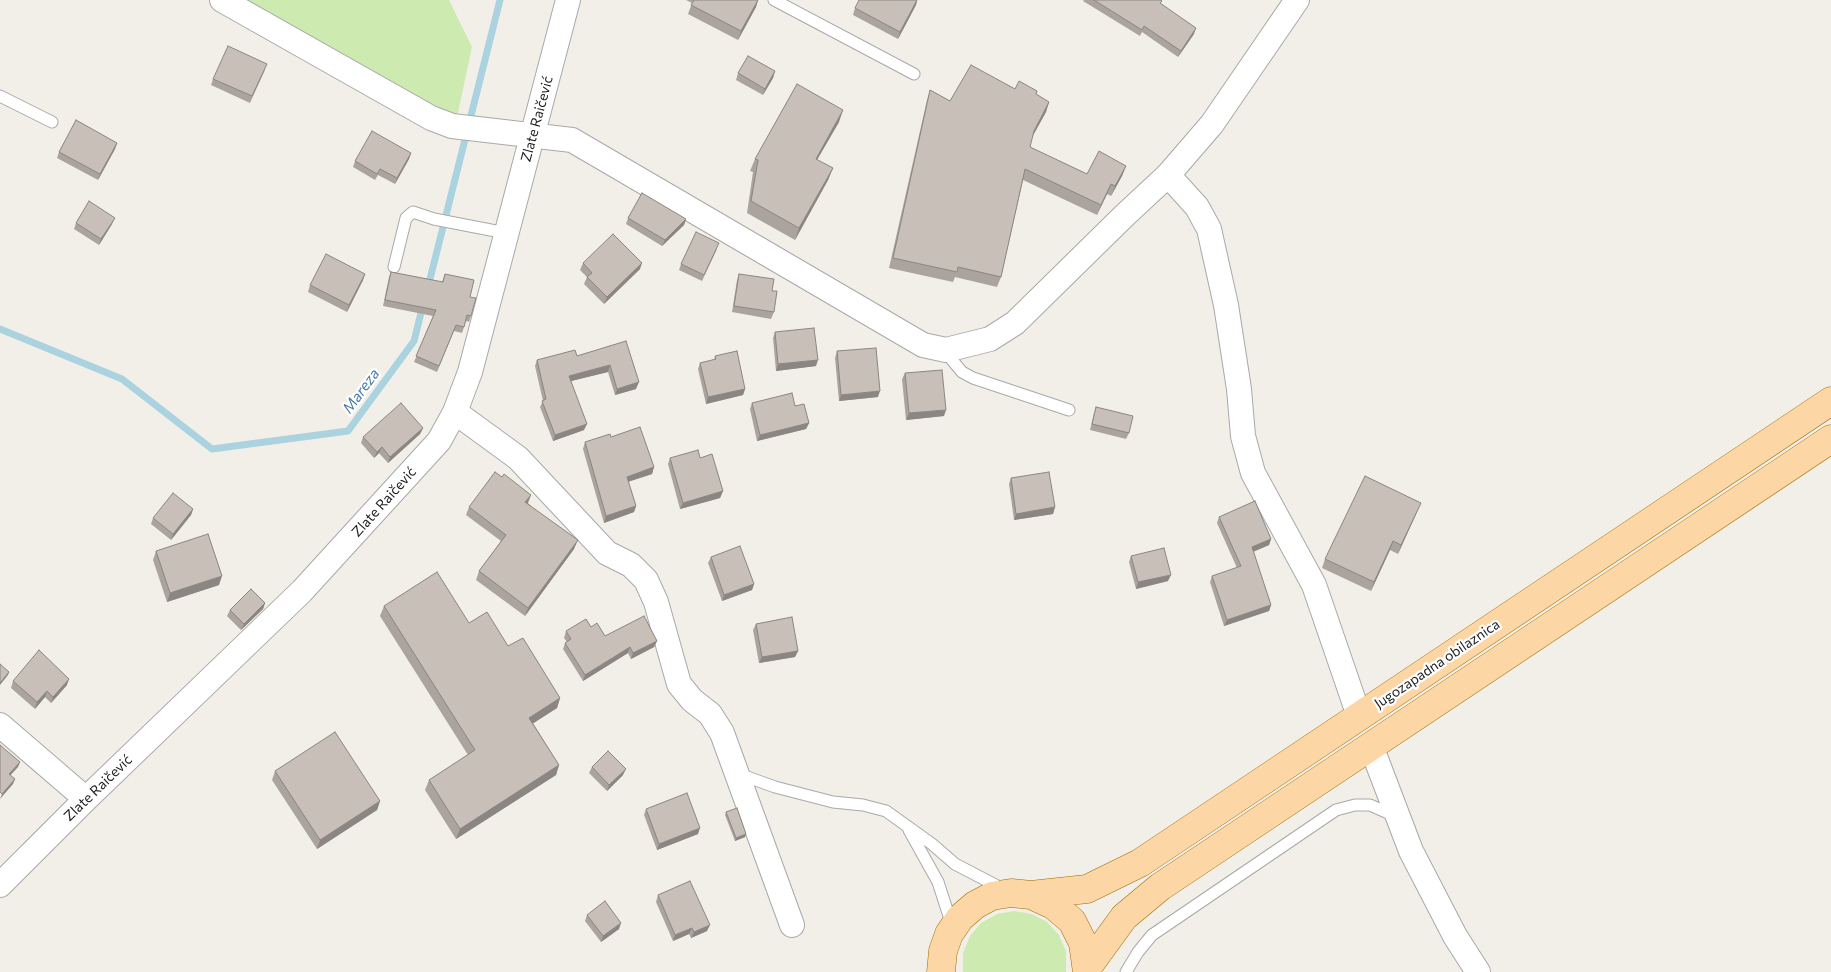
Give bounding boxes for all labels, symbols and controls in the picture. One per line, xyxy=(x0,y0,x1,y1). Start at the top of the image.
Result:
street label: Zlate Raičević xyxy=(517,74,557,164)
water label: Mareza xyxy=(339,365,383,417)
street label: Zlate Raičević xyxy=(348,464,420,540)
street label: Jugozapadna obilaznica xyxy=(1371,616,1503,712)
street label: Zlate Raičević xyxy=(60,751,136,825)

